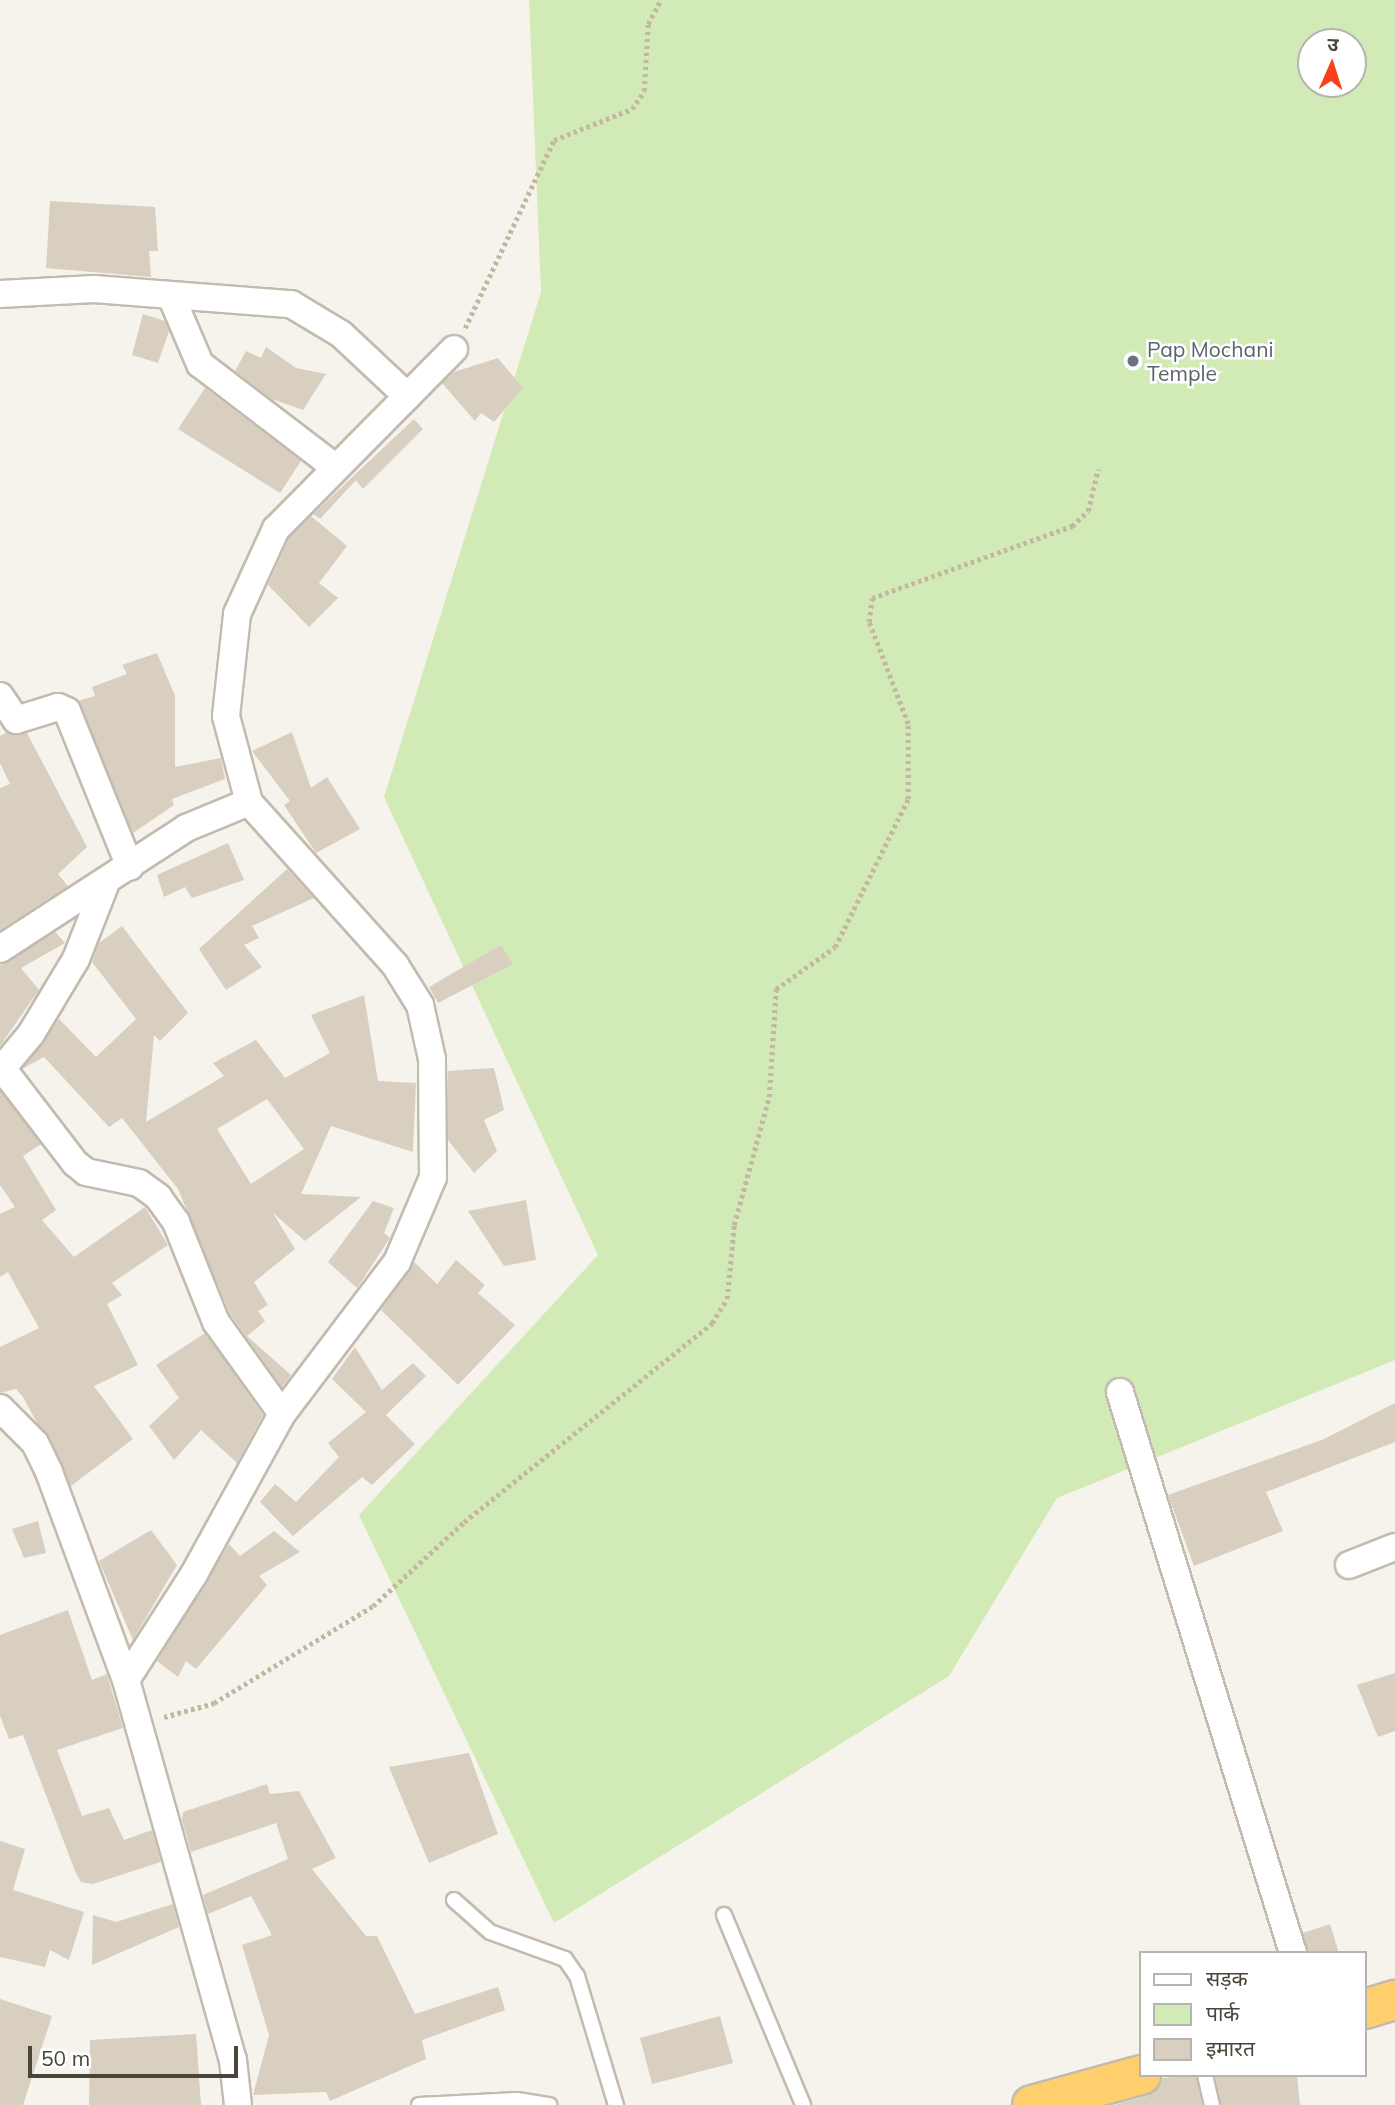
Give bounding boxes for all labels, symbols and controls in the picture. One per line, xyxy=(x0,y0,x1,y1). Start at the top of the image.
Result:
north arrow xyxy=(1297,28,1367,98)
text: उ xyxy=(1327,32,1339,56)
place label: Pap Mochani Temple xyxy=(1147,336,1273,386)
marker: Pap Mochani Temple xyxy=(1125,353,1141,369)
legend xyxy=(1140,1951,1367,2077)
text: सड़क xyxy=(1206,1965,1248,1991)
text: पार्क xyxy=(1206,2000,1240,2026)
scale bar xyxy=(32,2032,242,2076)
text: इमारत xyxy=(1206,2035,1255,2061)
text: 50 m xyxy=(41,2045,90,2071)

